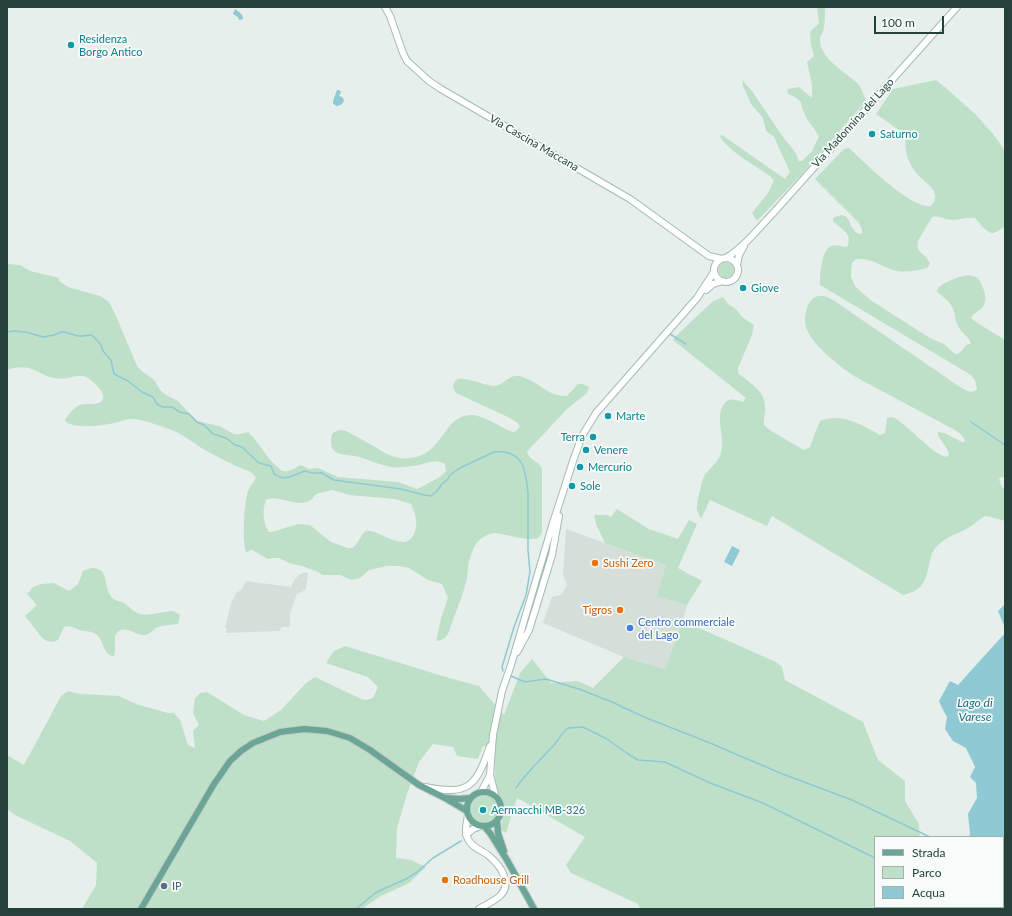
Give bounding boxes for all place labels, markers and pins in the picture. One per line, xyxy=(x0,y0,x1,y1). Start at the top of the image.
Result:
place label: Residenza Borgo Antico xyxy=(79,32,142,58)
marker: Residenza Borgo Antico xyxy=(66,40,76,50)
place label: Saturno xyxy=(880,127,918,141)
marker: Saturno xyxy=(867,129,877,139)
place label: Giove xyxy=(751,281,779,295)
marker: Giove xyxy=(738,283,748,293)
place label: Marte xyxy=(616,409,645,423)
marker: Marte xyxy=(603,411,613,421)
place label: Terra xyxy=(561,430,585,444)
marker: Terra xyxy=(588,432,598,442)
place label: Venere xyxy=(594,443,628,457)
marker: Venere xyxy=(581,445,591,455)
place label: Mercurio xyxy=(588,460,632,474)
marker: Mercurio xyxy=(575,462,585,472)
place label: Sole xyxy=(580,479,601,493)
marker: Sole xyxy=(567,481,577,491)
place label: Sushi Zero xyxy=(603,556,654,570)
marker: Sushi Zero xyxy=(590,558,600,568)
place label: Tigros xyxy=(582,603,612,617)
marker: Tigros xyxy=(615,605,625,615)
place label: Centro commerciale del Lago xyxy=(638,615,735,641)
marker: Centro commerciale del Lago xyxy=(625,623,635,633)
place label: Aermacchi MB-326 xyxy=(491,803,585,817)
marker: Aermacchi MB-326 xyxy=(478,805,488,815)
place label: Roadhouse Grill xyxy=(453,873,529,887)
marker: Roadhouse Grill xyxy=(440,875,450,885)
place label: IP xyxy=(172,879,182,893)
marker: IP xyxy=(159,881,169,891)

